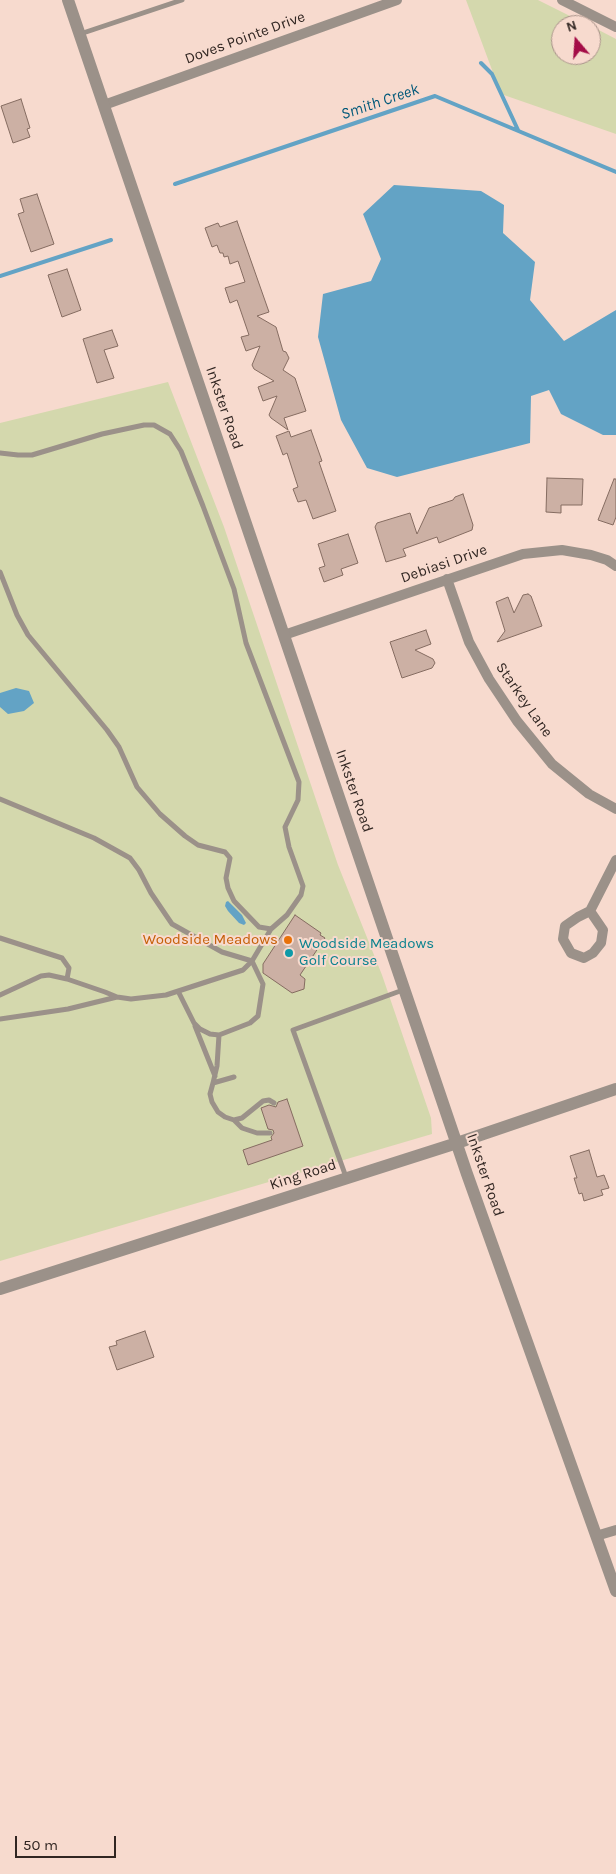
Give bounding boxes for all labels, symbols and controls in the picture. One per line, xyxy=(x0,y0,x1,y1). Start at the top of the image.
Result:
street label: Doves Pointe Drive xyxy=(182,8,308,68)
north arrow xyxy=(551,15,601,65)
text: N xyxy=(564,17,579,36)
water label: Smith Creek xyxy=(338,80,422,124)
street label: Inkster Road xyxy=(201,364,247,452)
street label: Debiasi Drive xyxy=(398,541,490,587)
street label: Starkey Lane xyxy=(492,659,556,741)
street label: Inkster Road xyxy=(331,747,377,835)
place label: Woodside Meadows xyxy=(143,931,278,949)
marker: Woodside Meadows xyxy=(282,934,294,946)
place label: Woodside Meadows Golf Course xyxy=(299,935,434,970)
marker: Woodside Meadows Golf Course xyxy=(283,947,295,959)
street label: Inkster Road xyxy=(462,1131,508,1219)
street label: King Road xyxy=(267,1156,339,1194)
scale bar xyxy=(18,1826,119,1858)
text: 50 m xyxy=(23,1836,58,1854)

